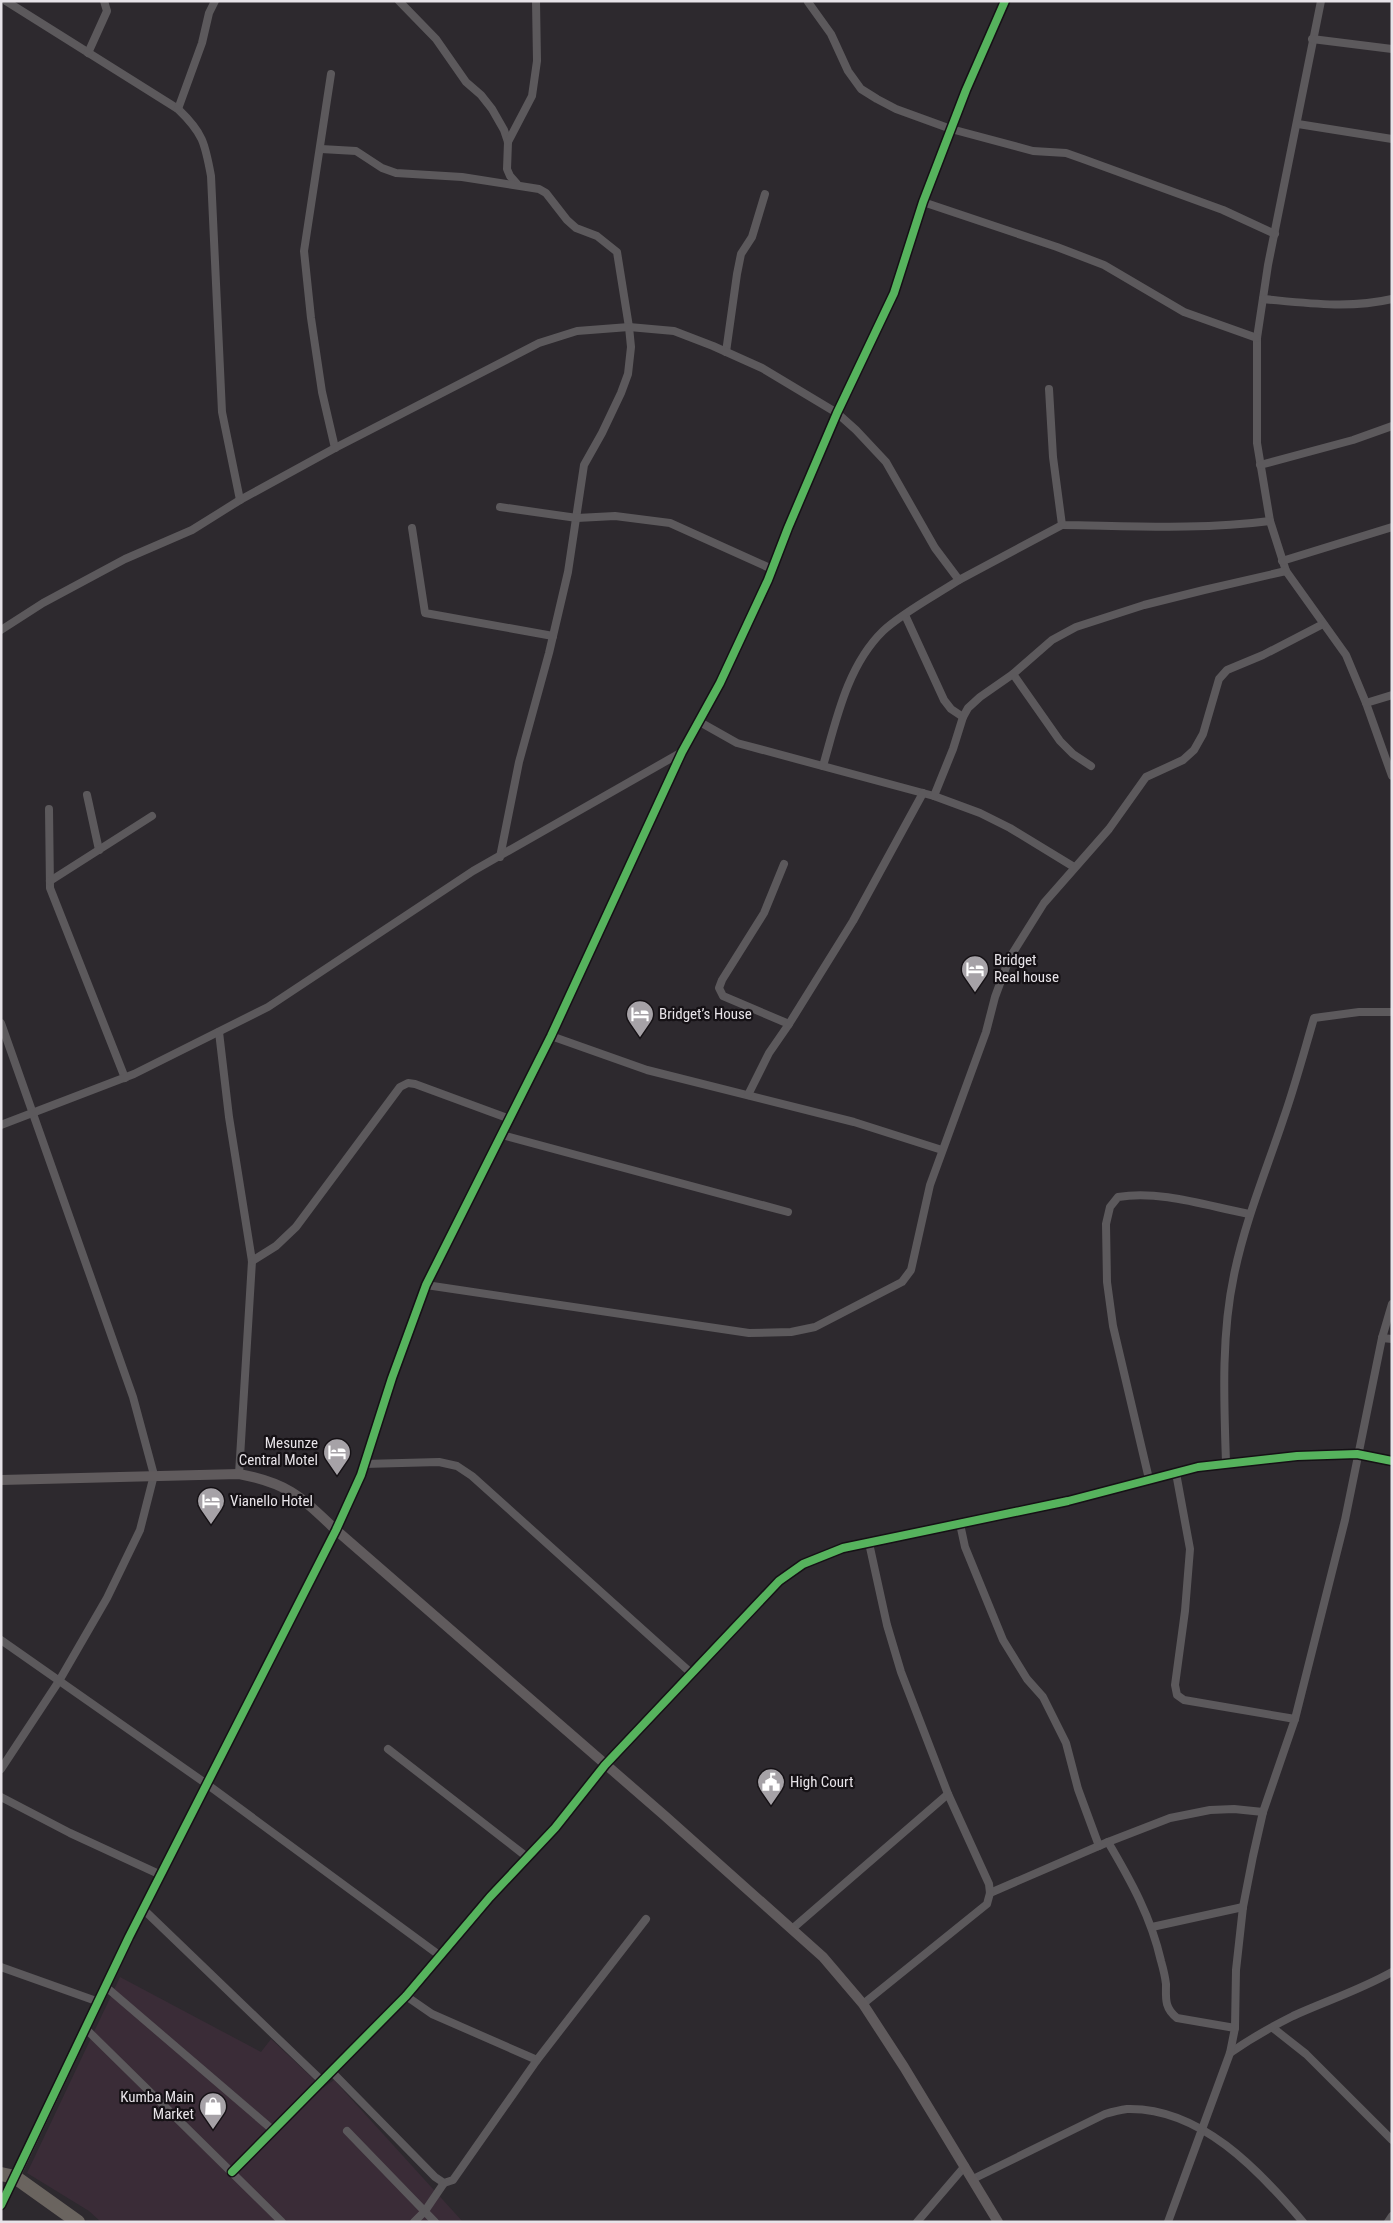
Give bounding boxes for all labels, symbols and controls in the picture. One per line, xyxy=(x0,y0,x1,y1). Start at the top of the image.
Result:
place label: Bridget Real house xyxy=(994,951,1059,986)
hotel icon: Bridget Real house xyxy=(960,954,990,993)
hotel icon: Bridget’s House xyxy=(625,999,655,1038)
place label: Bridget’s House xyxy=(659,1005,752,1023)
place label: Mesunze Central Motel xyxy=(239,1434,318,1469)
hotel icon: Mesunze Central Motel xyxy=(322,1437,352,1476)
hotel icon: Vianello Hotel xyxy=(196,1486,226,1525)
place label: Vianello Hotel xyxy=(230,1492,313,1510)
public building icon: High Court xyxy=(756,1767,786,1806)
place label: High Court xyxy=(790,1773,854,1791)
place label: Kumba Main Market xyxy=(120,2088,194,2123)
shop icon: Kumba Main Market xyxy=(198,2091,228,2130)

